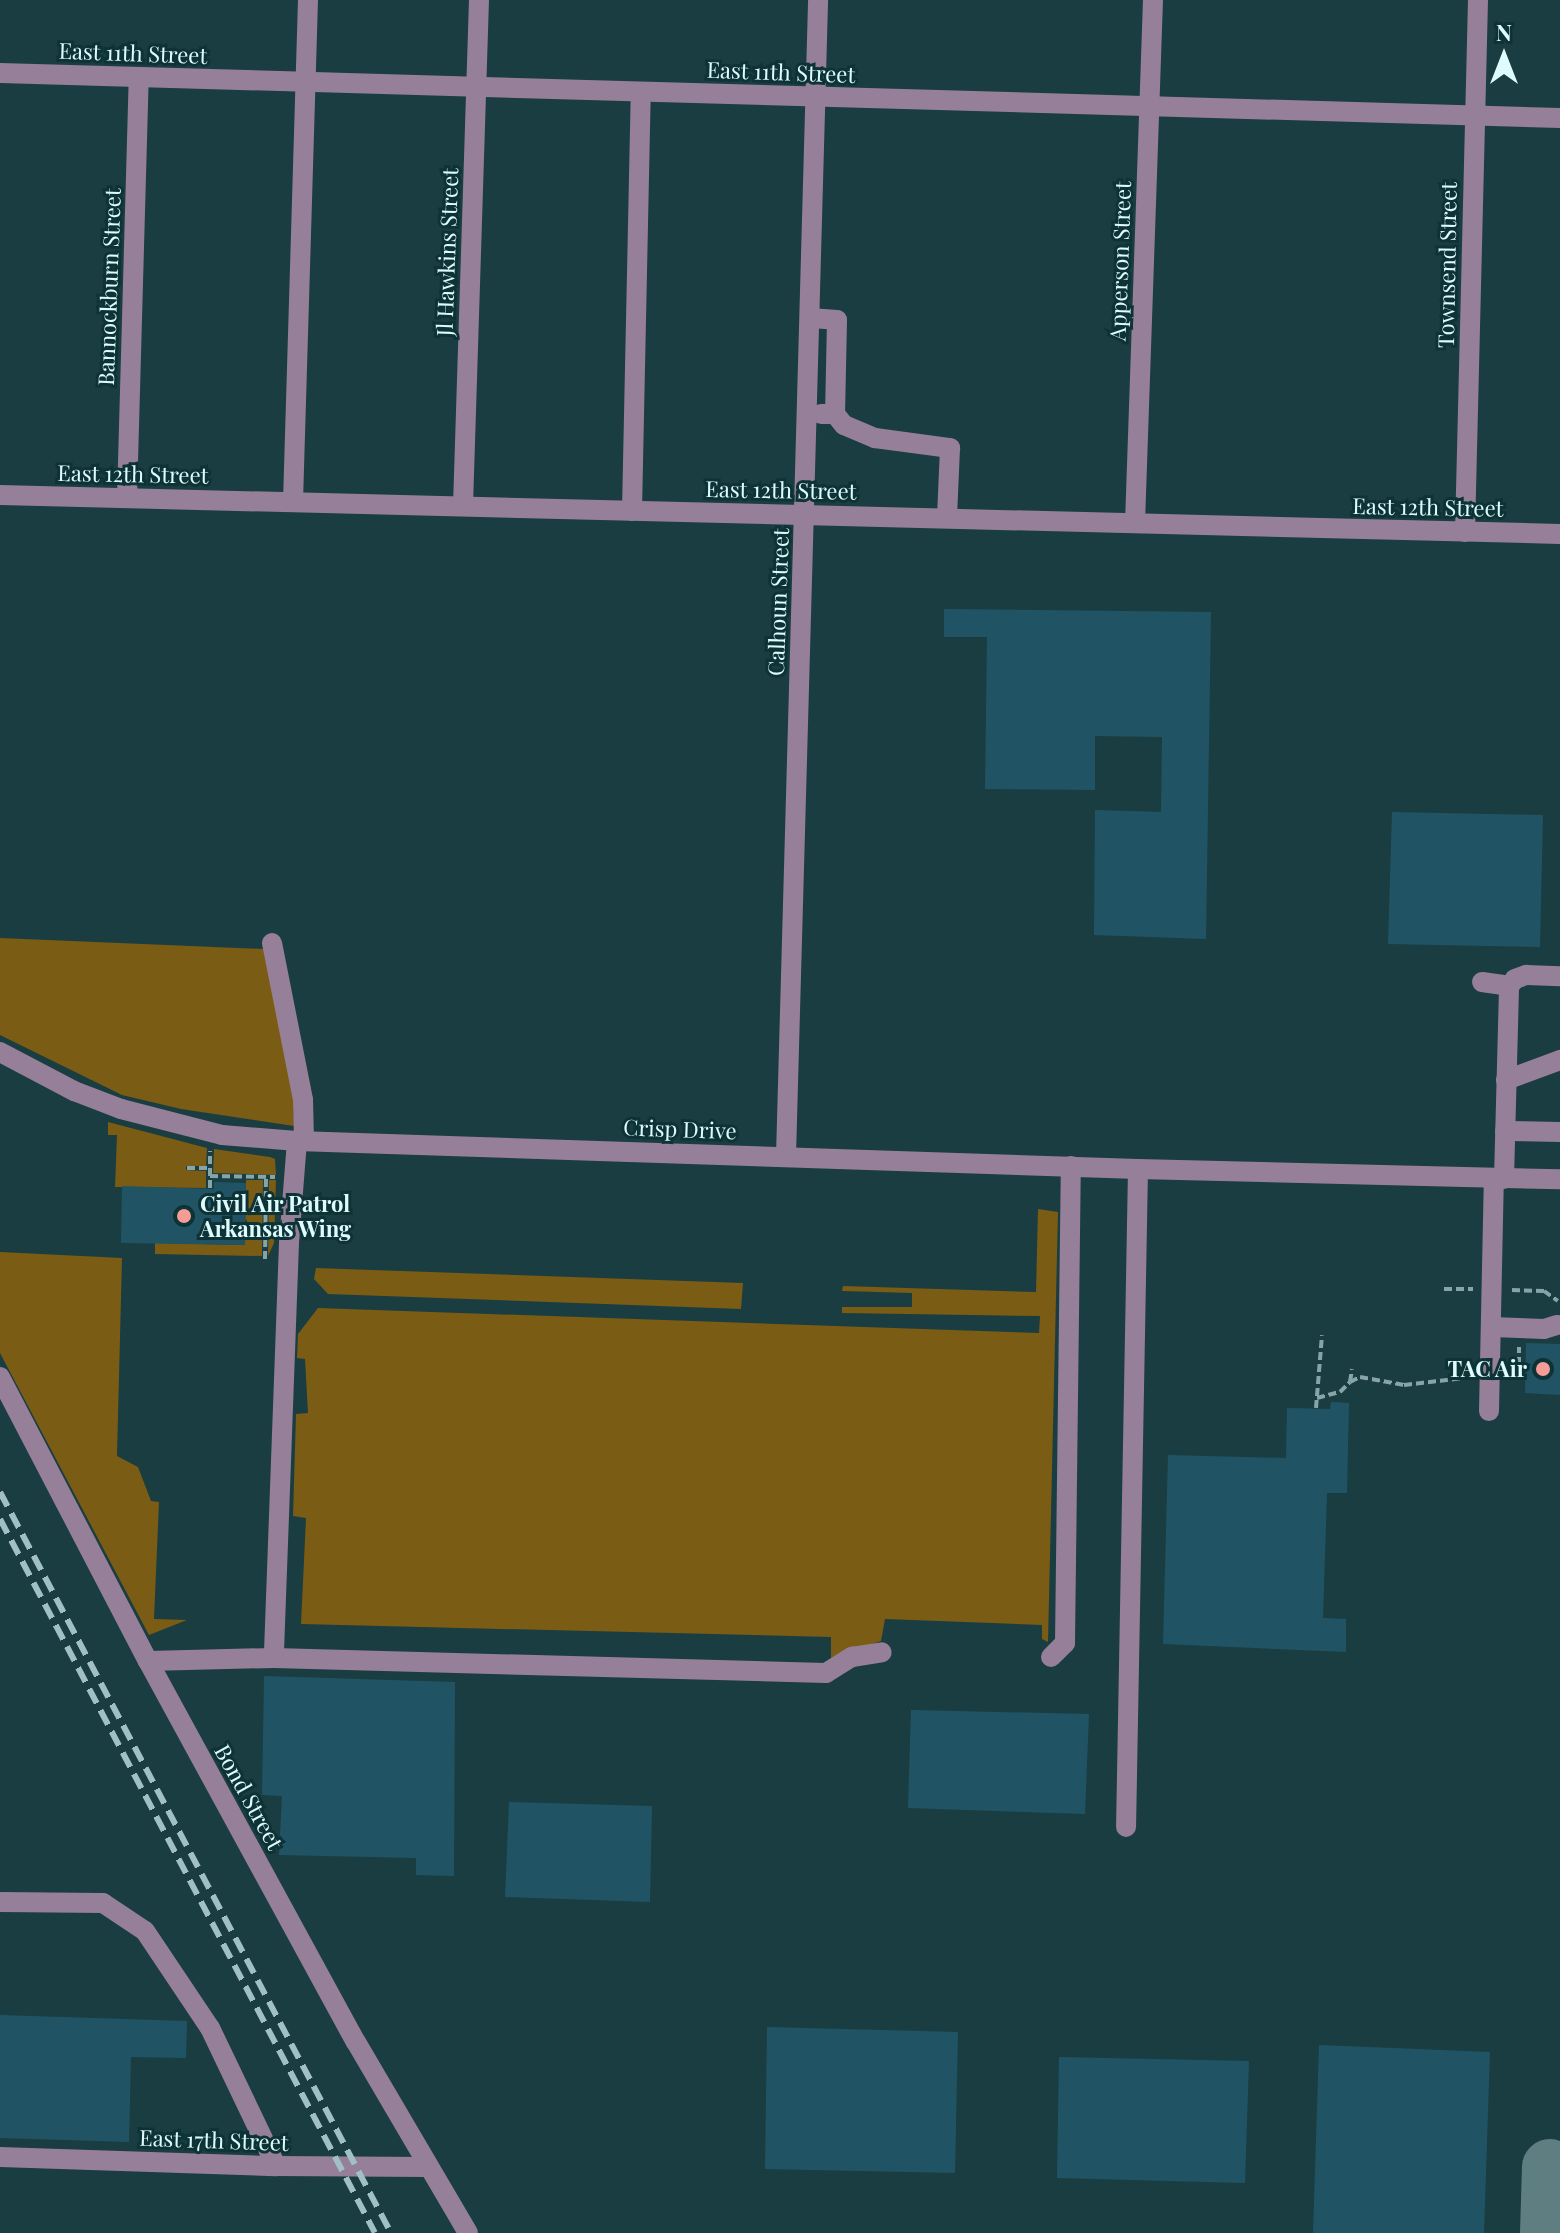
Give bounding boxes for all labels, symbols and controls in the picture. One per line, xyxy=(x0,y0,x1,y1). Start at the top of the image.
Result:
north arrow xyxy=(1464,16,1544,96)
text: N xyxy=(1496,17,1512,47)
street label: East 11th Street xyxy=(58,37,208,69)
street label: East 11th Street xyxy=(706,56,856,88)
street label: Jl Hawkins Street xyxy=(431,167,463,337)
street label: Apperson Street xyxy=(1104,181,1136,341)
street label: Townsend Street xyxy=(1432,182,1462,348)
street label: Bannockburn Street xyxy=(92,188,126,386)
street label: East 12th Street xyxy=(57,459,209,489)
street label: East 12th Street xyxy=(705,475,857,505)
street label: East 12th Street xyxy=(1352,492,1504,522)
street label: Calhoun Street xyxy=(762,528,794,676)
street label: Crisp Drive xyxy=(623,1114,737,1144)
place label: Civil Air Patrol Arkansas Wing xyxy=(200,1190,352,1242)
marker: Civil Air Patrol Arkansas Wing xyxy=(175,1207,193,1225)
place label: TAC Air xyxy=(1447,1356,1527,1382)
marker: TAC Air xyxy=(1534,1360,1552,1378)
street label: Bond Street xyxy=(209,1740,289,1854)
street label: East 17th Street xyxy=(139,2124,289,2156)

